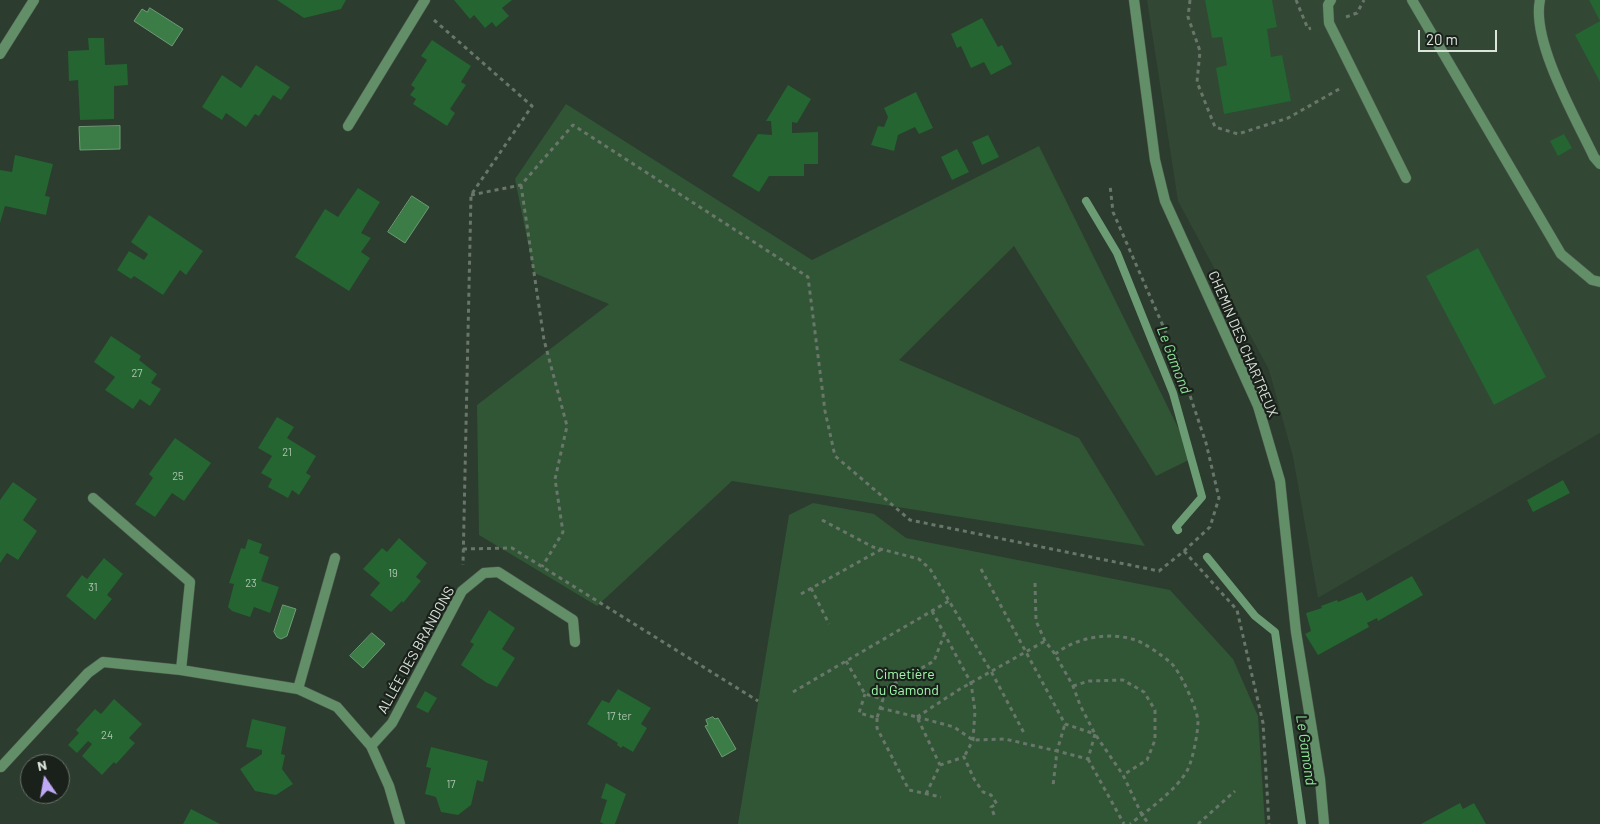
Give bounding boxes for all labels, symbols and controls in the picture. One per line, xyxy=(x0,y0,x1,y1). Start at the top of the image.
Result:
scale bar xyxy=(1420,20,1499,52)
text: 20 m xyxy=(1426,30,1458,48)
street label: CHEMIN DES CHARTREUX xyxy=(1205,268,1281,420)
water label: Le Gamond xyxy=(1153,324,1195,396)
house number: 27 xyxy=(131,366,143,380)
house number: 21 xyxy=(282,445,292,459)
house number: 25 xyxy=(172,469,184,483)
house number: 19 xyxy=(388,566,398,580)
house number: 23 xyxy=(245,576,257,590)
house number: 31 xyxy=(88,580,98,594)
street label: ALLÉE DES BRANDONS xyxy=(374,583,458,717)
park label: Cimetière du Gamond xyxy=(871,666,939,699)
house number: 17 ter xyxy=(607,709,631,723)
water label: Le Gamond xyxy=(1292,714,1320,786)
house number: 24 xyxy=(101,728,113,742)
north arrow xyxy=(20,754,70,804)
text: N xyxy=(36,756,48,774)
house number: 17 xyxy=(446,777,456,791)

